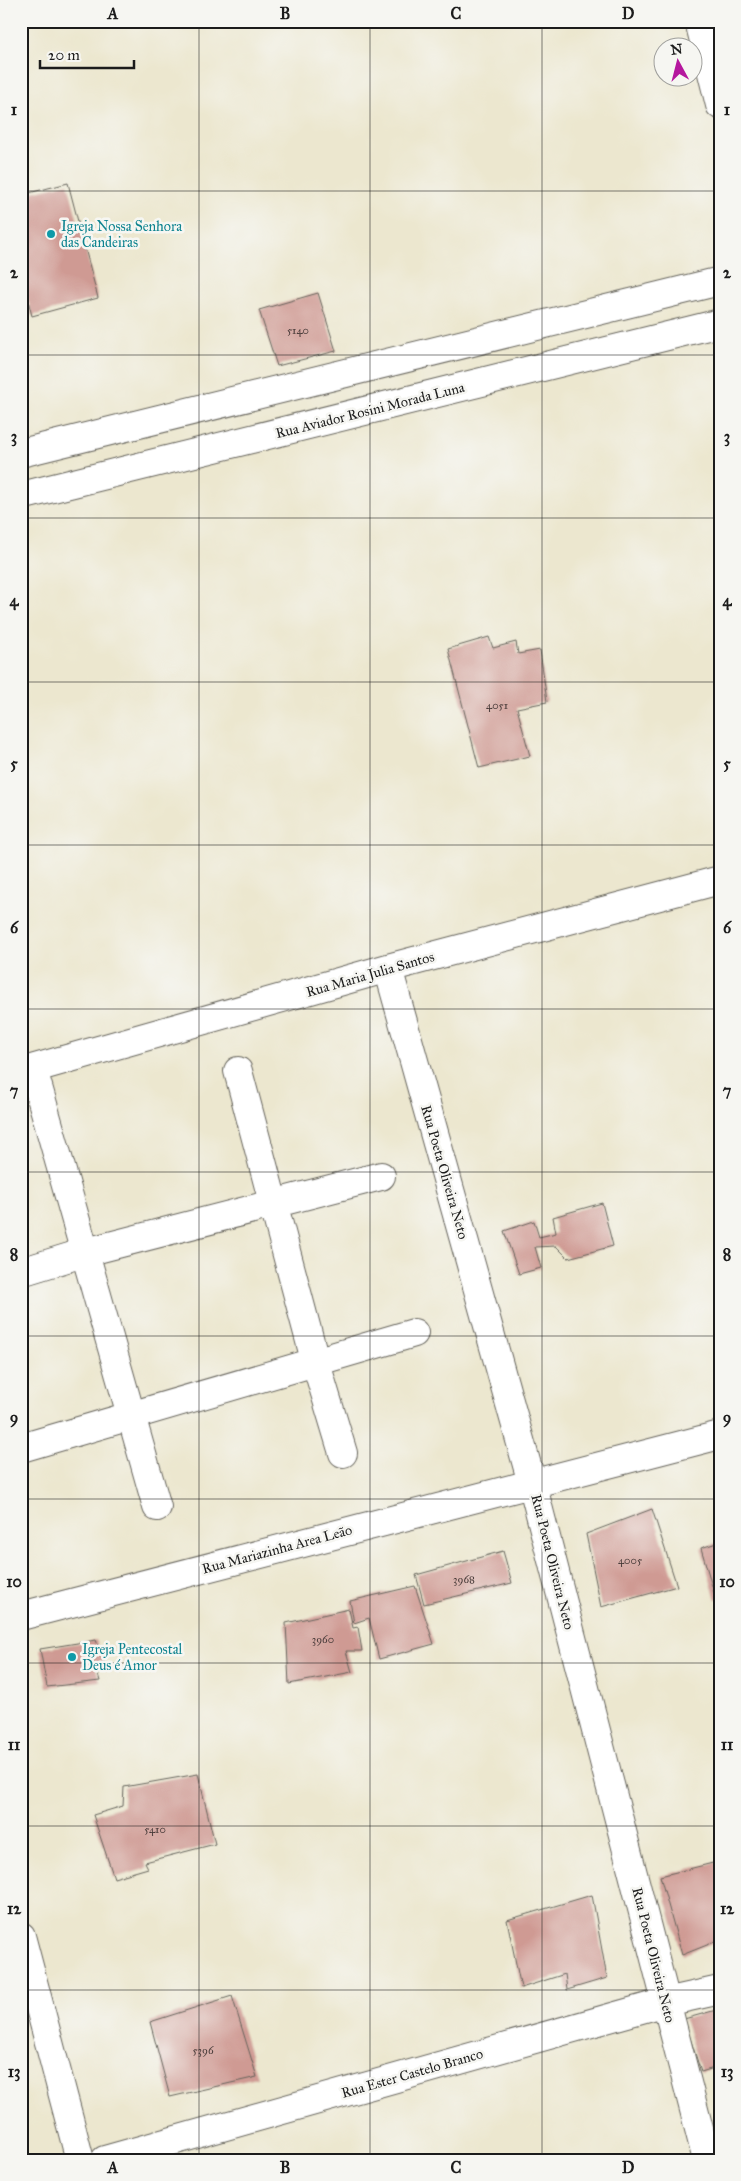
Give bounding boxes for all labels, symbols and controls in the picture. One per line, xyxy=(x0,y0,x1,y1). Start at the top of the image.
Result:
text: A xyxy=(107,4,119,23)
text: B xyxy=(280,4,290,23)
text: C xyxy=(451,4,462,23)
text: D xyxy=(622,4,635,23)
scale bar xyxy=(40,38,134,70)
north arrow xyxy=(654,38,704,88)
text: N xyxy=(670,40,684,59)
text: 20 m xyxy=(48,46,80,64)
text: 1 xyxy=(11,100,18,119)
text: 1 xyxy=(724,100,731,119)
place label: Igreja Nossa Senhora das Candeiras xyxy=(61,218,182,251)
marker: Igreja Nossa Senhora das Candeiras xyxy=(45,228,57,240)
text: 2 xyxy=(10,263,19,282)
text: 2 xyxy=(723,263,732,282)
house number: 5140 xyxy=(287,324,309,337)
street label: Rua Aviador Rosini Morada Luna xyxy=(274,379,466,442)
text: 3 xyxy=(11,427,17,447)
text: 3 xyxy=(724,427,730,447)
text: 4 xyxy=(10,591,20,611)
text: 4 xyxy=(723,591,733,611)
house number: 4051 xyxy=(486,699,508,712)
text: 5 xyxy=(10,754,18,773)
text: 5 xyxy=(723,754,731,773)
text: 6 xyxy=(10,918,19,937)
text: 6 xyxy=(723,918,732,937)
street label: Rua Maria Julia Santos xyxy=(304,948,436,1002)
text: 7 xyxy=(10,1081,19,1100)
text: 7 xyxy=(723,1081,732,1100)
street label: Rua Poeta Oliveira Neto xyxy=(417,1103,472,1241)
text: 8 xyxy=(10,1245,18,1264)
text: 8 xyxy=(723,1245,731,1264)
text: 9 xyxy=(10,1408,18,1428)
text: 9 xyxy=(723,1408,731,1428)
street label: Rua Poeta Oliveira Neto xyxy=(527,1493,578,1632)
street label: Rua Mariazinha Area Leão xyxy=(200,1521,354,1578)
house number: 4005 xyxy=(618,1554,642,1567)
text: 10 xyxy=(6,1572,22,1591)
text: 10 xyxy=(719,1572,735,1591)
house number: 3968 xyxy=(453,1573,475,1586)
house number: 3960 xyxy=(312,1633,334,1646)
place label: Igreja Pentecostal Deus é Amor xyxy=(82,1641,183,1674)
marker: Igreja Pentecostal Deus é Amor xyxy=(66,1651,78,1663)
text: 11 xyxy=(8,1735,21,1754)
text: 11 xyxy=(721,1735,734,1754)
house number: 5410 xyxy=(144,1823,166,1836)
street label: Rua Poeta Oliveira Neto xyxy=(628,1886,679,2025)
text: 12 xyxy=(7,1899,22,1918)
text: 12 xyxy=(720,1899,735,1918)
house number: 5396 xyxy=(192,2044,214,2057)
street label: Rua Ester Castelo Branco xyxy=(339,2045,485,2102)
text: 13 xyxy=(8,2062,20,2082)
text: 13 xyxy=(721,2062,733,2082)
text: A xyxy=(107,2158,119,2177)
text: B xyxy=(280,2158,290,2177)
text: C xyxy=(451,2158,462,2177)
text: D xyxy=(622,2158,635,2177)

